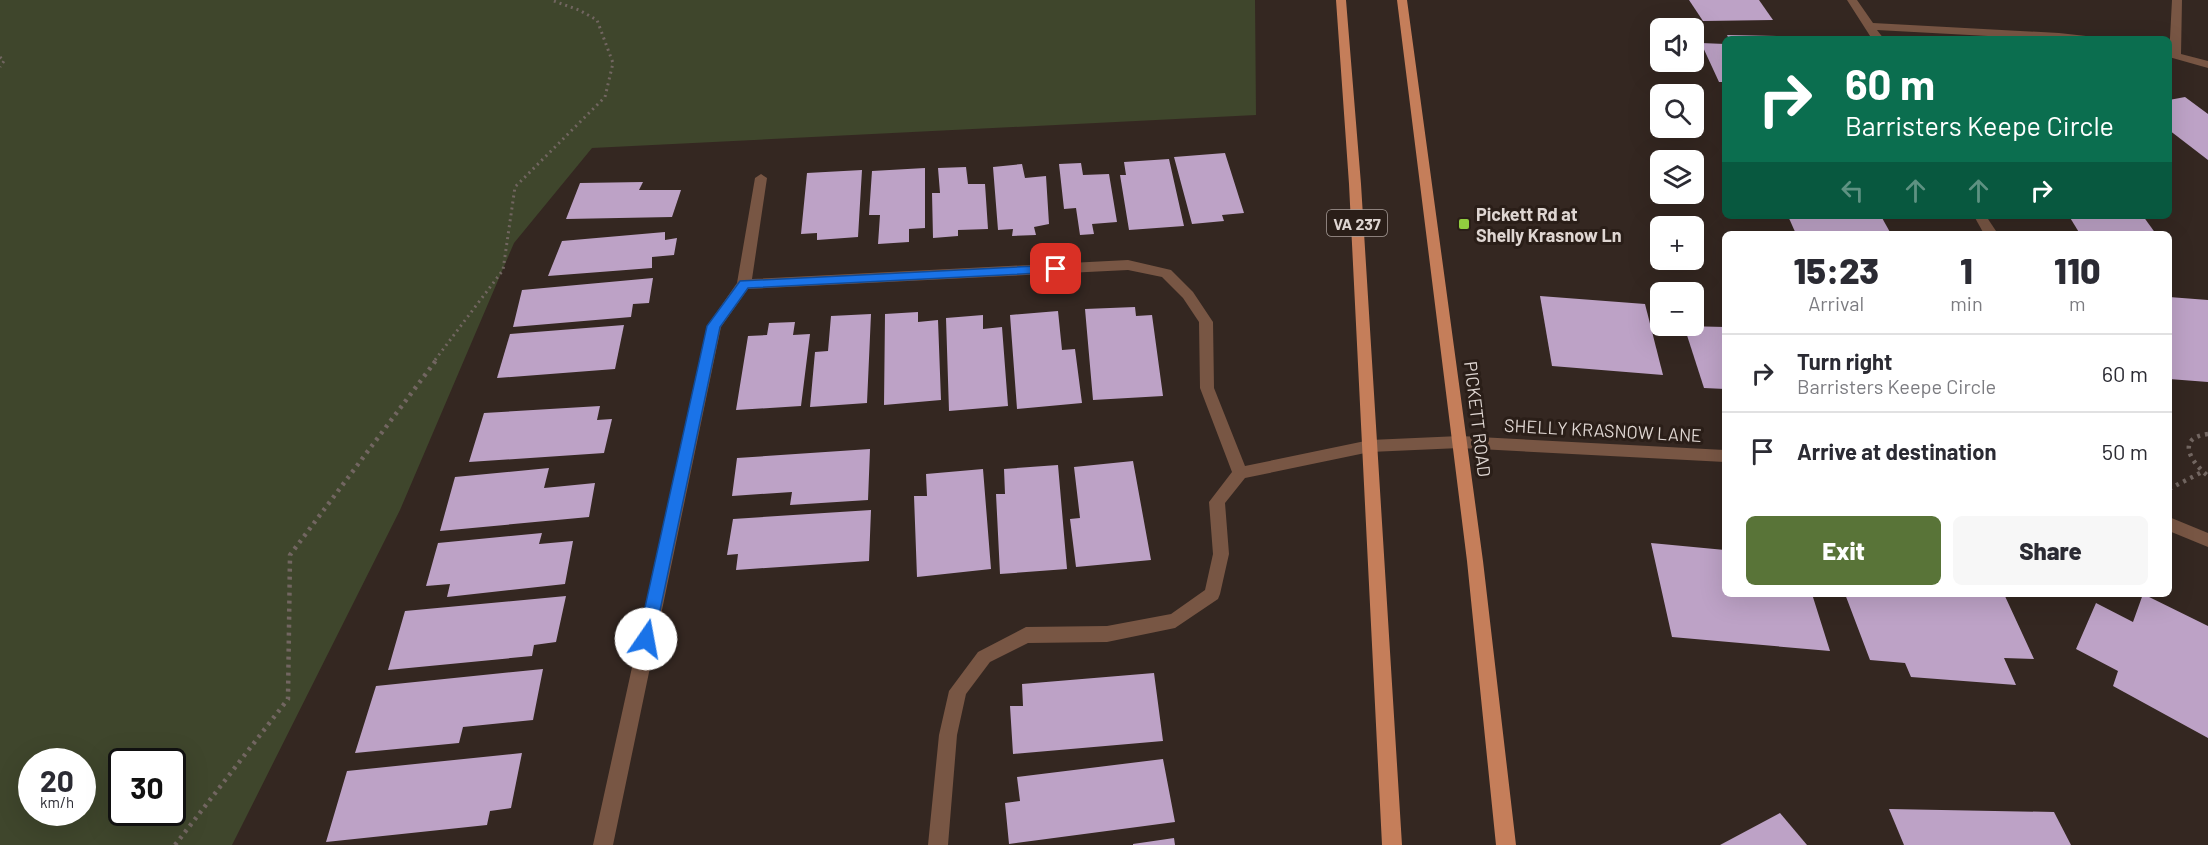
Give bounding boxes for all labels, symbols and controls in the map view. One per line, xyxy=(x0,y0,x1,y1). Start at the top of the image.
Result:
map controls xyxy=(1650,18,1704,336)
button: sound xyxy=(1650,18,1704,72)
text: 60 m xyxy=(1845,58,1935,108)
icon: right xyxy=(1746,60,1824,138)
button: search xyxy=(1650,84,1704,138)
text: Barristers Keepe Circle xyxy=(1845,109,2114,141)
button: layers xyxy=(1650,150,1704,204)
icon: left xyxy=(1836,174,1869,207)
icon: ahead xyxy=(1899,174,1932,207)
icon: ahead xyxy=(1962,174,1995,207)
icon: right xyxy=(2025,174,2058,207)
place label: Pickett Rd at Shelly Krasnow Ln xyxy=(1476,203,1622,246)
road number: VA 237 xyxy=(1327,210,1387,236)
button: + xyxy=(1650,216,1704,270)
marker: Pickett Rd at Shelly Krasnow Ln xyxy=(1457,217,1471,231)
pin xyxy=(1030,243,1081,294)
text: 15:23 xyxy=(1793,248,1879,291)
text: 1 xyxy=(1960,248,1973,291)
text: 110 xyxy=(2054,248,2101,291)
icon: arrive xyxy=(1039,252,1072,285)
button: − xyxy=(1650,282,1704,336)
text: Arrival xyxy=(1808,291,1864,315)
text: min xyxy=(1950,291,1983,315)
text: m xyxy=(2069,291,2086,315)
text: Turn right xyxy=(1797,348,1892,374)
icon: right xyxy=(1746,357,1779,390)
street label: PICKETT ROAD xyxy=(1460,360,1496,478)
text: 60 m xyxy=(2102,360,2148,386)
text: Barristers Keepe Circle xyxy=(1797,374,1996,398)
street label: SHELLY KRASNOW LANE xyxy=(1504,414,1702,446)
icon: arrive xyxy=(1746,435,1779,468)
text: Arrive at destination xyxy=(1797,438,1996,464)
text: 50 m xyxy=(2102,438,2148,464)
button: Exit xyxy=(1746,516,1941,585)
button: Share xyxy=(1953,516,2148,585)
position arrow xyxy=(614,607,678,671)
speed limit sign: 30 xyxy=(108,748,186,826)
text: 20 xyxy=(40,762,74,798)
text: km/h xyxy=(40,793,74,811)

